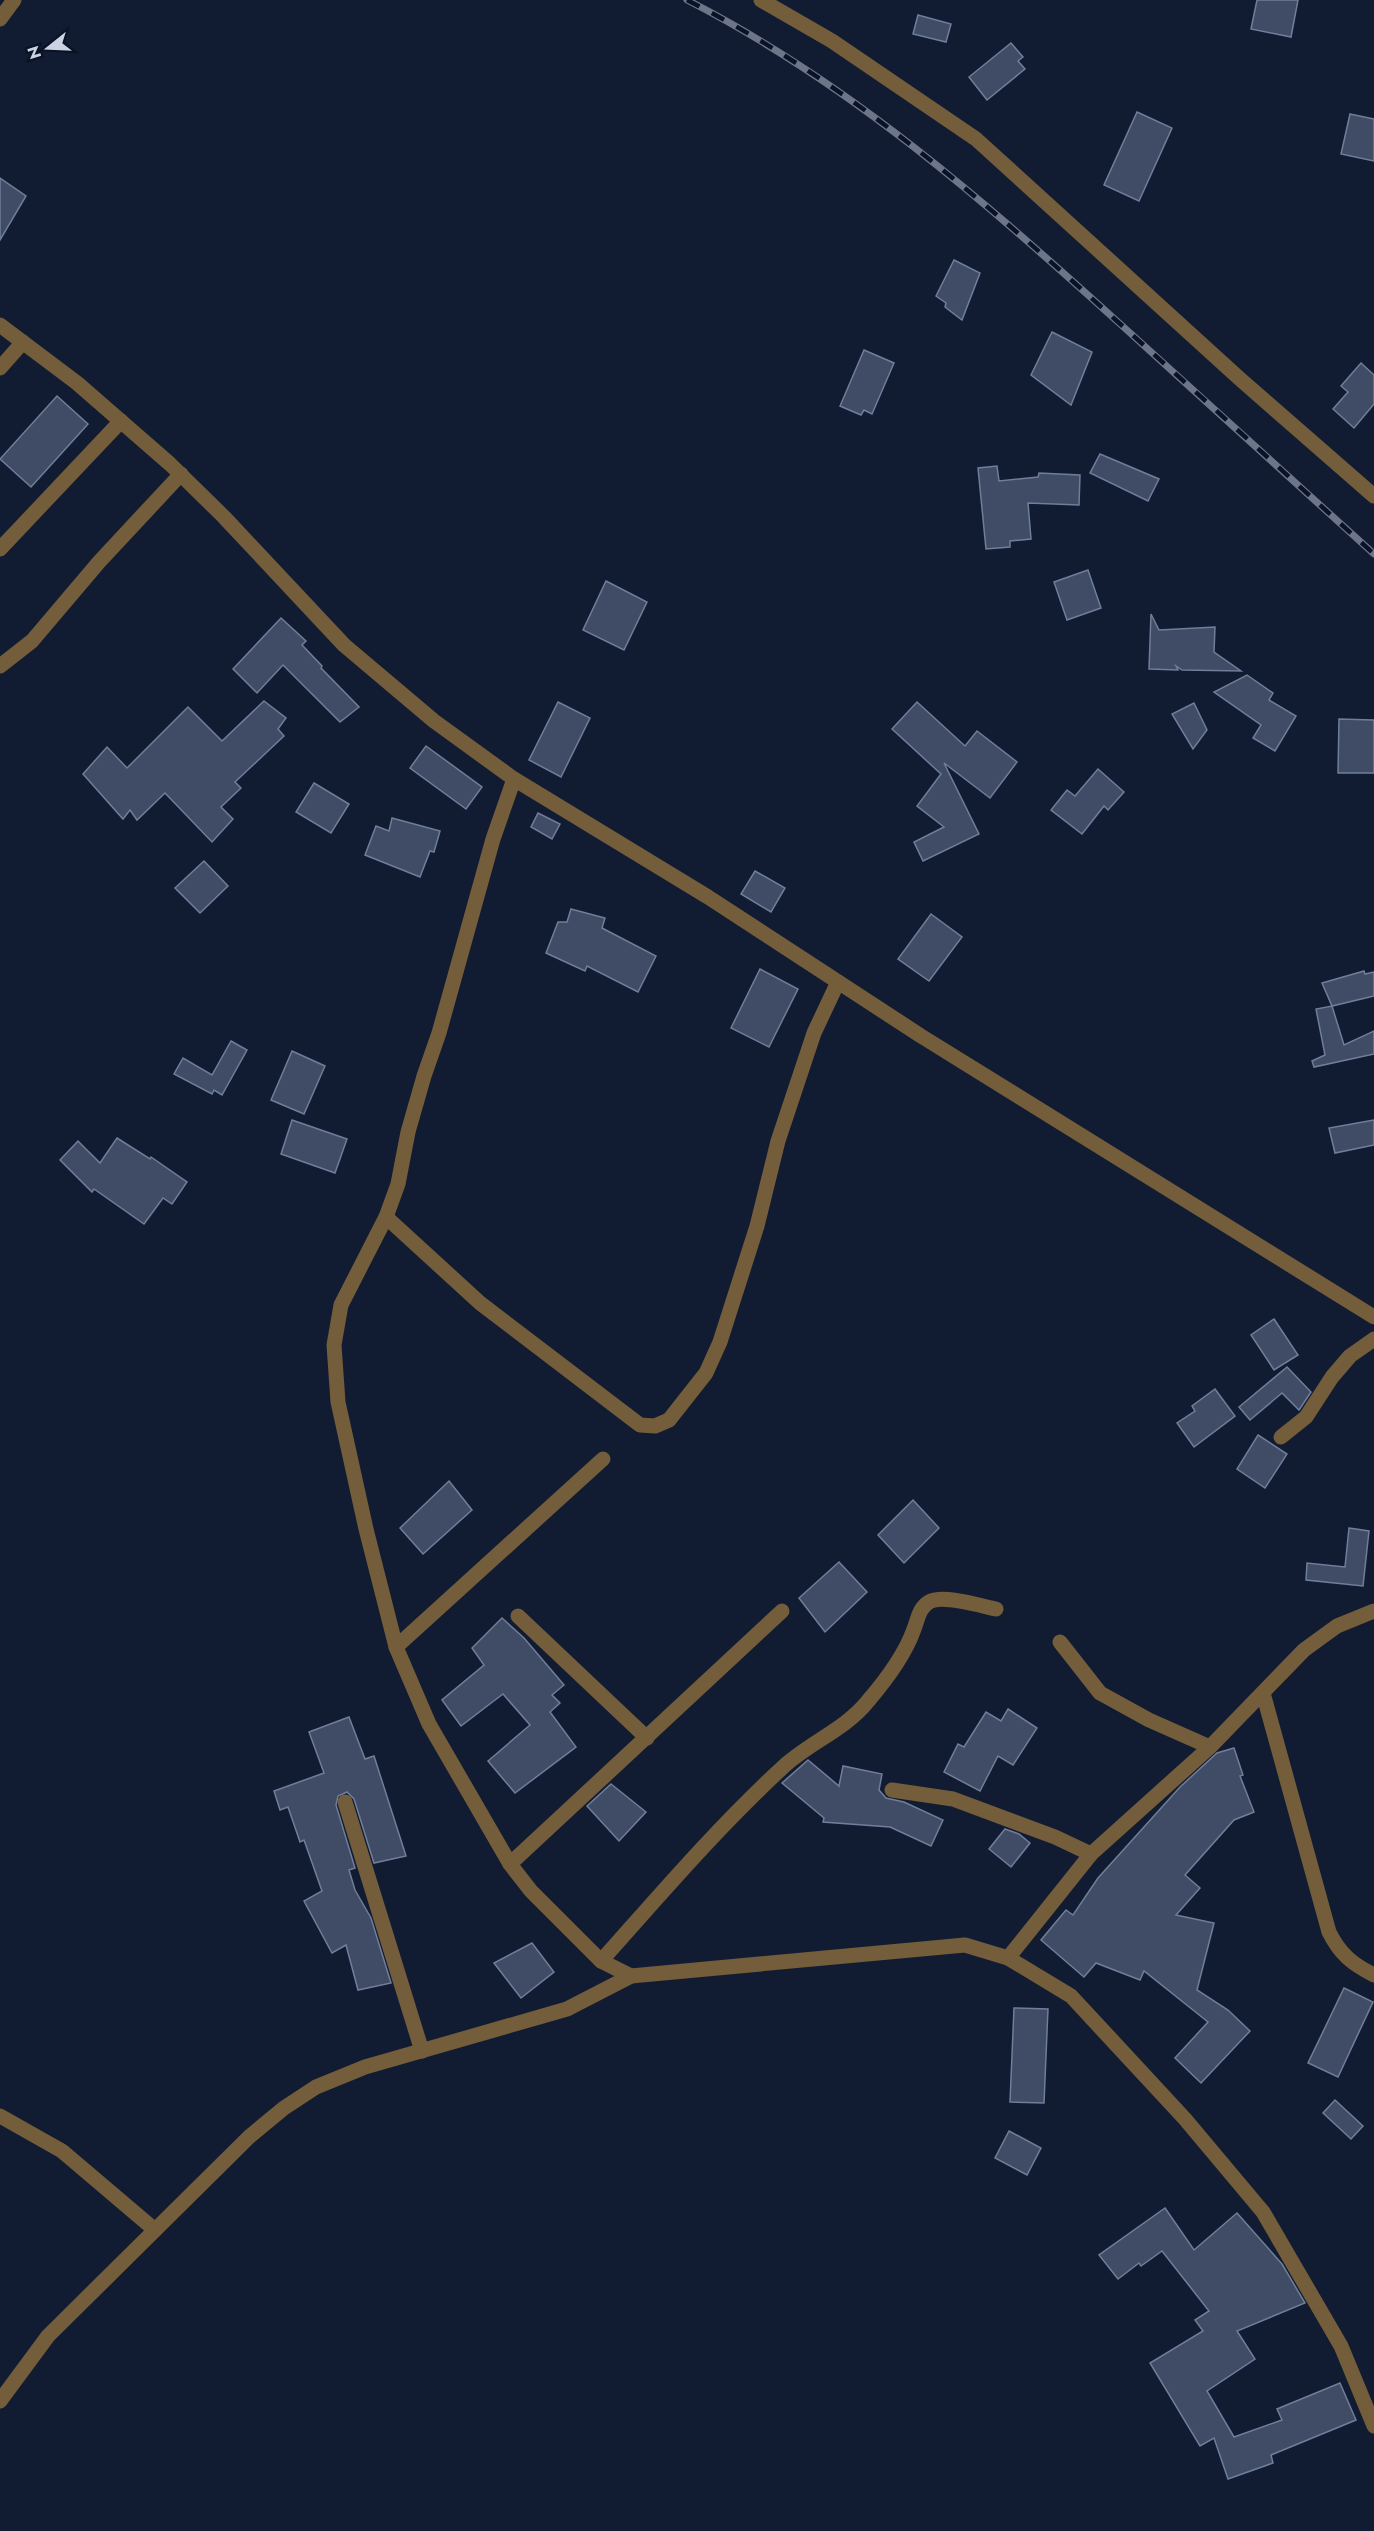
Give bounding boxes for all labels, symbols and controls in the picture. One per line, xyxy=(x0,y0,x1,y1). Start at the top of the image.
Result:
north arrow xyxy=(18,18,78,78)
text: N xyxy=(21,43,47,62)

